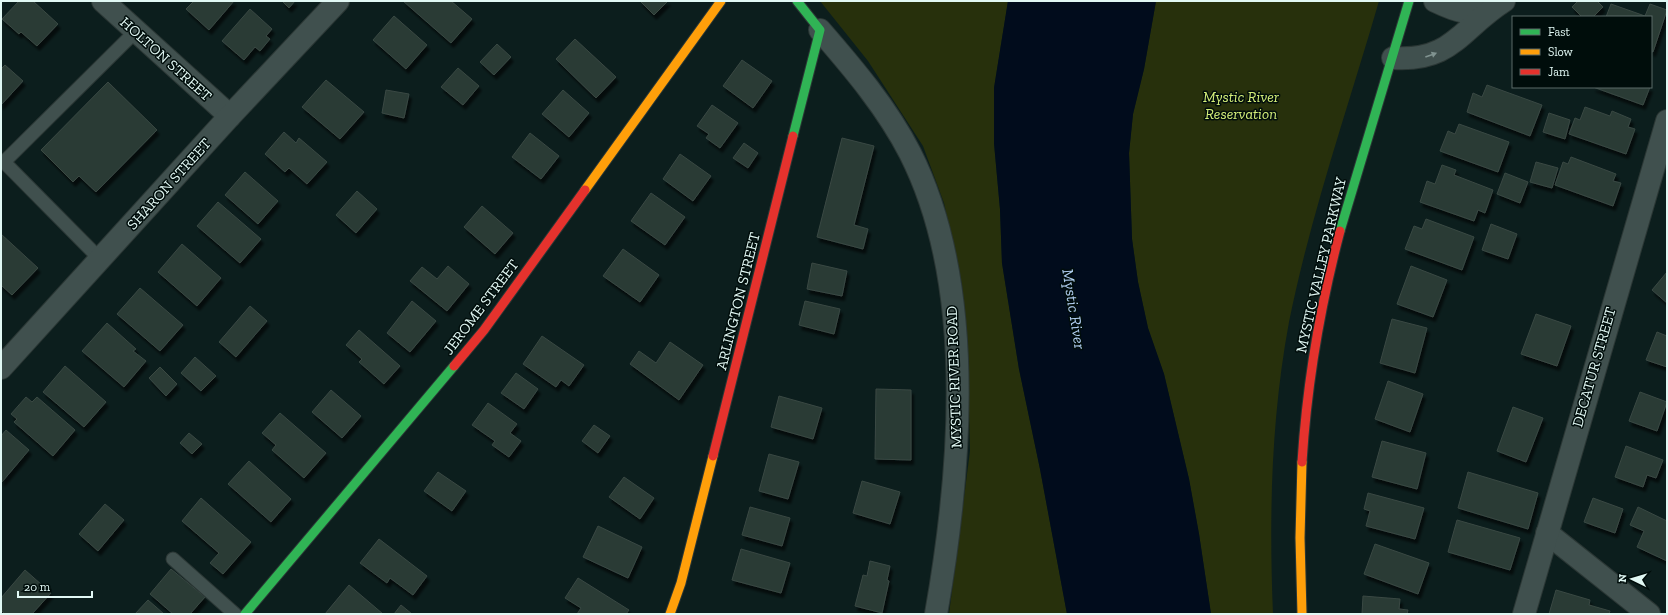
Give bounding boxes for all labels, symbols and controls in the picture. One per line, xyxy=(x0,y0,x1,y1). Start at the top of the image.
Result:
street label: HOLTON STREET xyxy=(116,13,216,105)
legend xyxy=(1512,16,1652,88)
text: Fast xyxy=(1548,25,1571,39)
text: Slow xyxy=(1548,45,1574,59)
one-way arrow xyxy=(1426,52,1438,58)
text: Jam xyxy=(1548,65,1570,79)
park label: Mystic River Reservation xyxy=(1203,88,1280,123)
street label: SHARON STREET xyxy=(123,135,215,233)
street label: MYSTIC VALLEY PARKWAY xyxy=(1292,175,1350,355)
street label: ARLINGTON STREET xyxy=(712,230,764,372)
street label: JEROME STREET xyxy=(439,256,523,358)
water label: Mystic River xyxy=(1058,268,1090,351)
street label: MYSTIC RIVER ROAD xyxy=(943,305,965,449)
street label: DECATUR STREET xyxy=(1568,305,1620,429)
north arrow xyxy=(1612,559,1652,599)
scale bar xyxy=(18,573,92,599)
text: N xyxy=(1616,573,1629,583)
text: 20 m xyxy=(24,580,51,594)

